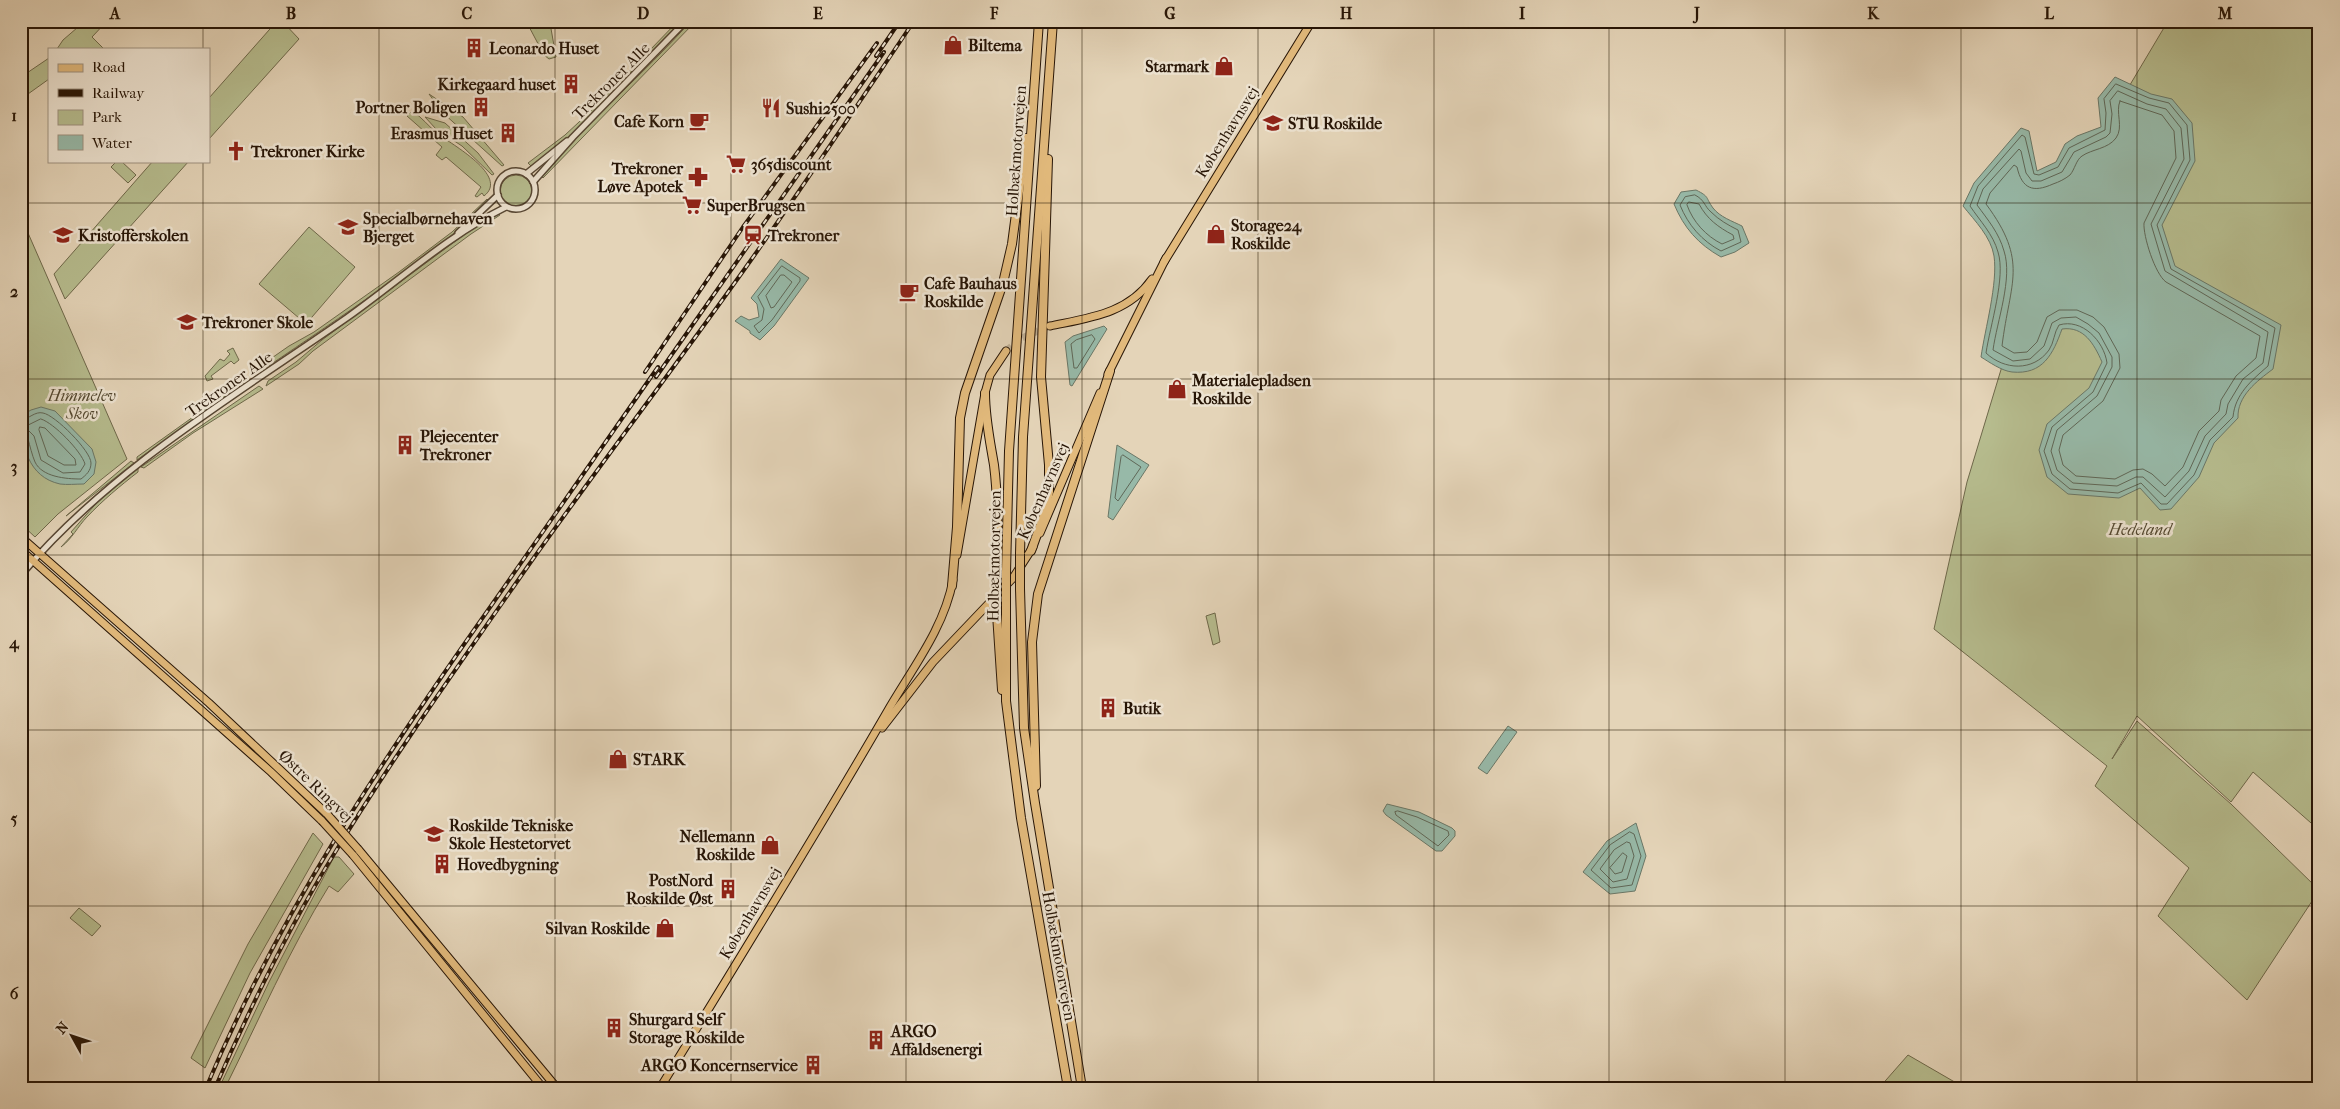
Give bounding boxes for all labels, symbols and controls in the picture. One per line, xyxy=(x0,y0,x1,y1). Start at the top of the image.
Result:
text: A xyxy=(109,4,121,23)
text: B xyxy=(286,4,296,23)
text: C xyxy=(462,4,473,23)
text: D xyxy=(637,4,649,23)
text: E xyxy=(813,4,823,23)
text: F xyxy=(989,4,999,23)
text: G xyxy=(1164,4,1176,23)
text: H xyxy=(1340,4,1353,23)
text: I xyxy=(1519,4,1526,23)
text: J xyxy=(1692,4,1700,24)
text: K xyxy=(1867,4,1880,23)
text: L xyxy=(2044,4,2054,23)
text: M xyxy=(2217,4,2233,23)
shop icon: Biltema xyxy=(942,34,964,56)
place label: Biltema xyxy=(968,36,1022,55)
building icon: Leonardo Huset xyxy=(463,37,485,59)
street label: Trekroner Alle xyxy=(568,38,654,124)
place label: Leonardo Huset xyxy=(489,39,600,58)
legend xyxy=(48,48,210,162)
shop icon: Starmark xyxy=(1213,55,1235,77)
place label: Starmark xyxy=(1145,57,1210,76)
text: Road xyxy=(92,58,126,76)
building icon: Kirkegaard huset xyxy=(560,73,582,95)
place label: Kirkegaard huset xyxy=(438,75,556,95)
street label: Københavnsvej xyxy=(1191,83,1263,181)
text: Railway xyxy=(92,84,145,102)
street label: Holbækmotorvejen xyxy=(1002,84,1030,217)
building icon: Portner Boligen xyxy=(470,96,492,118)
restaurant icon: Sushi2500 xyxy=(760,97,782,119)
place label: Portner Boligen xyxy=(356,98,467,118)
place label: Sushi2500 xyxy=(786,99,856,118)
text: 1 xyxy=(11,106,17,125)
text: Park xyxy=(92,108,122,126)
cafe icon: Cafe Korn xyxy=(688,110,710,132)
place label: Cafe Korn xyxy=(614,112,685,131)
school or university icon: STU Roskilde xyxy=(1262,112,1284,134)
place label: STU Roskilde xyxy=(1288,114,1382,133)
building icon: Erasmus Huset xyxy=(497,122,519,144)
place label: Erasmus Huset xyxy=(391,124,493,143)
text: Water xyxy=(91,134,132,152)
church icon: Trekroner Kirke xyxy=(225,140,247,162)
place label: Trekroner Kirke xyxy=(250,142,365,161)
supermarket icon: 365discount xyxy=(725,153,747,175)
place label: 365discount xyxy=(751,155,832,175)
place label: Trekroner Løve Apotek xyxy=(598,159,684,197)
pharmacy icon: Trekroner Løve Apotek xyxy=(687,166,709,188)
supermarket icon: SuperBrugsen xyxy=(681,194,703,216)
place label: SuperBrugsen xyxy=(707,196,806,216)
place label: Specialbørnehaven Bjerget xyxy=(363,209,493,247)
school or university icon: Specialbørnehaven Bjerget xyxy=(337,216,359,238)
place label: Storage24 Roskilde xyxy=(1231,216,1303,253)
shop icon: Storage24 Roskilde xyxy=(1205,223,1227,245)
school or university icon: Kristofferskolen xyxy=(52,224,74,246)
station icon: Trekroner xyxy=(742,224,764,246)
place label: Kristofferskolen xyxy=(78,226,189,245)
place label: Trekroner xyxy=(767,226,840,245)
place label: Cafe Bauhaus Roskilde xyxy=(924,274,1017,311)
cafe icon: Cafe Bauhaus Roskilde xyxy=(898,281,920,303)
text: 2 xyxy=(10,282,18,301)
school or university icon: Trekroner Skole xyxy=(176,311,198,333)
place label: Trekroner Skole xyxy=(201,313,313,332)
street label: Trekroner Alle xyxy=(182,347,276,421)
place label: Materialepladsen Roskilde xyxy=(1191,371,1312,408)
shop icon: Materialepladsen Roskilde xyxy=(1166,378,1188,400)
park label: Himmelev Skov xyxy=(47,386,116,423)
place label: Plejecenter Trekroner xyxy=(419,427,500,464)
building icon: Plejecenter Trekroner xyxy=(394,434,416,456)
street label: Københavnsvej xyxy=(1013,440,1073,542)
text: 3 xyxy=(11,457,17,477)
street label: Holbækmotorvejen xyxy=(983,489,1005,622)
park label: Hedeland xyxy=(2108,520,2173,539)
text: 4 xyxy=(8,633,20,653)
building icon: Butik xyxy=(1097,697,1119,719)
place label: Butik xyxy=(1123,699,1162,718)
street label: Østre Ringvej xyxy=(275,746,357,826)
shop icon: STARK xyxy=(607,748,629,770)
place label: STARK xyxy=(633,750,687,769)
text: 5 xyxy=(11,809,18,828)
place label: Roskilde Tekniske Skole Hestetorvet xyxy=(449,816,573,853)
school or university icon: Roskilde Tekniske Skole Hestetorvet xyxy=(423,823,445,845)
place label: Nellemann Roskilde xyxy=(679,827,756,864)
shop icon: Nellemann Roskilde xyxy=(759,834,781,856)
building icon: Hovedbygning xyxy=(431,853,453,875)
place label: Hovedbygning xyxy=(457,855,559,875)
street label: Københavnsvej xyxy=(715,864,785,962)
place label: PostNord Roskilde Øst xyxy=(626,871,714,908)
building icon: PostNord Roskilde Øst xyxy=(717,878,739,900)
street label: Holbækmotorvejen xyxy=(1038,890,1080,1023)
shop icon: Silvan Roskilde xyxy=(654,917,676,939)
place label: Silvan Roskilde xyxy=(546,919,650,938)
text: 6 xyxy=(10,984,19,1003)
place label: Shurgard Self Storage Roskilde xyxy=(629,1010,744,1048)
north arrow xyxy=(48,1012,98,1062)
building icon: Shurgard Self Storage Roskilde xyxy=(603,1017,625,1039)
text: N xyxy=(52,1018,73,1037)
place label: ARGO Affaldsenergi xyxy=(890,1022,983,1060)
building icon: ARGO Affaldsenergi xyxy=(865,1029,887,1051)
building icon: ARGO Koncernservice xyxy=(802,1054,824,1076)
place label: ARGO Koncernservice xyxy=(640,1056,798,1075)

